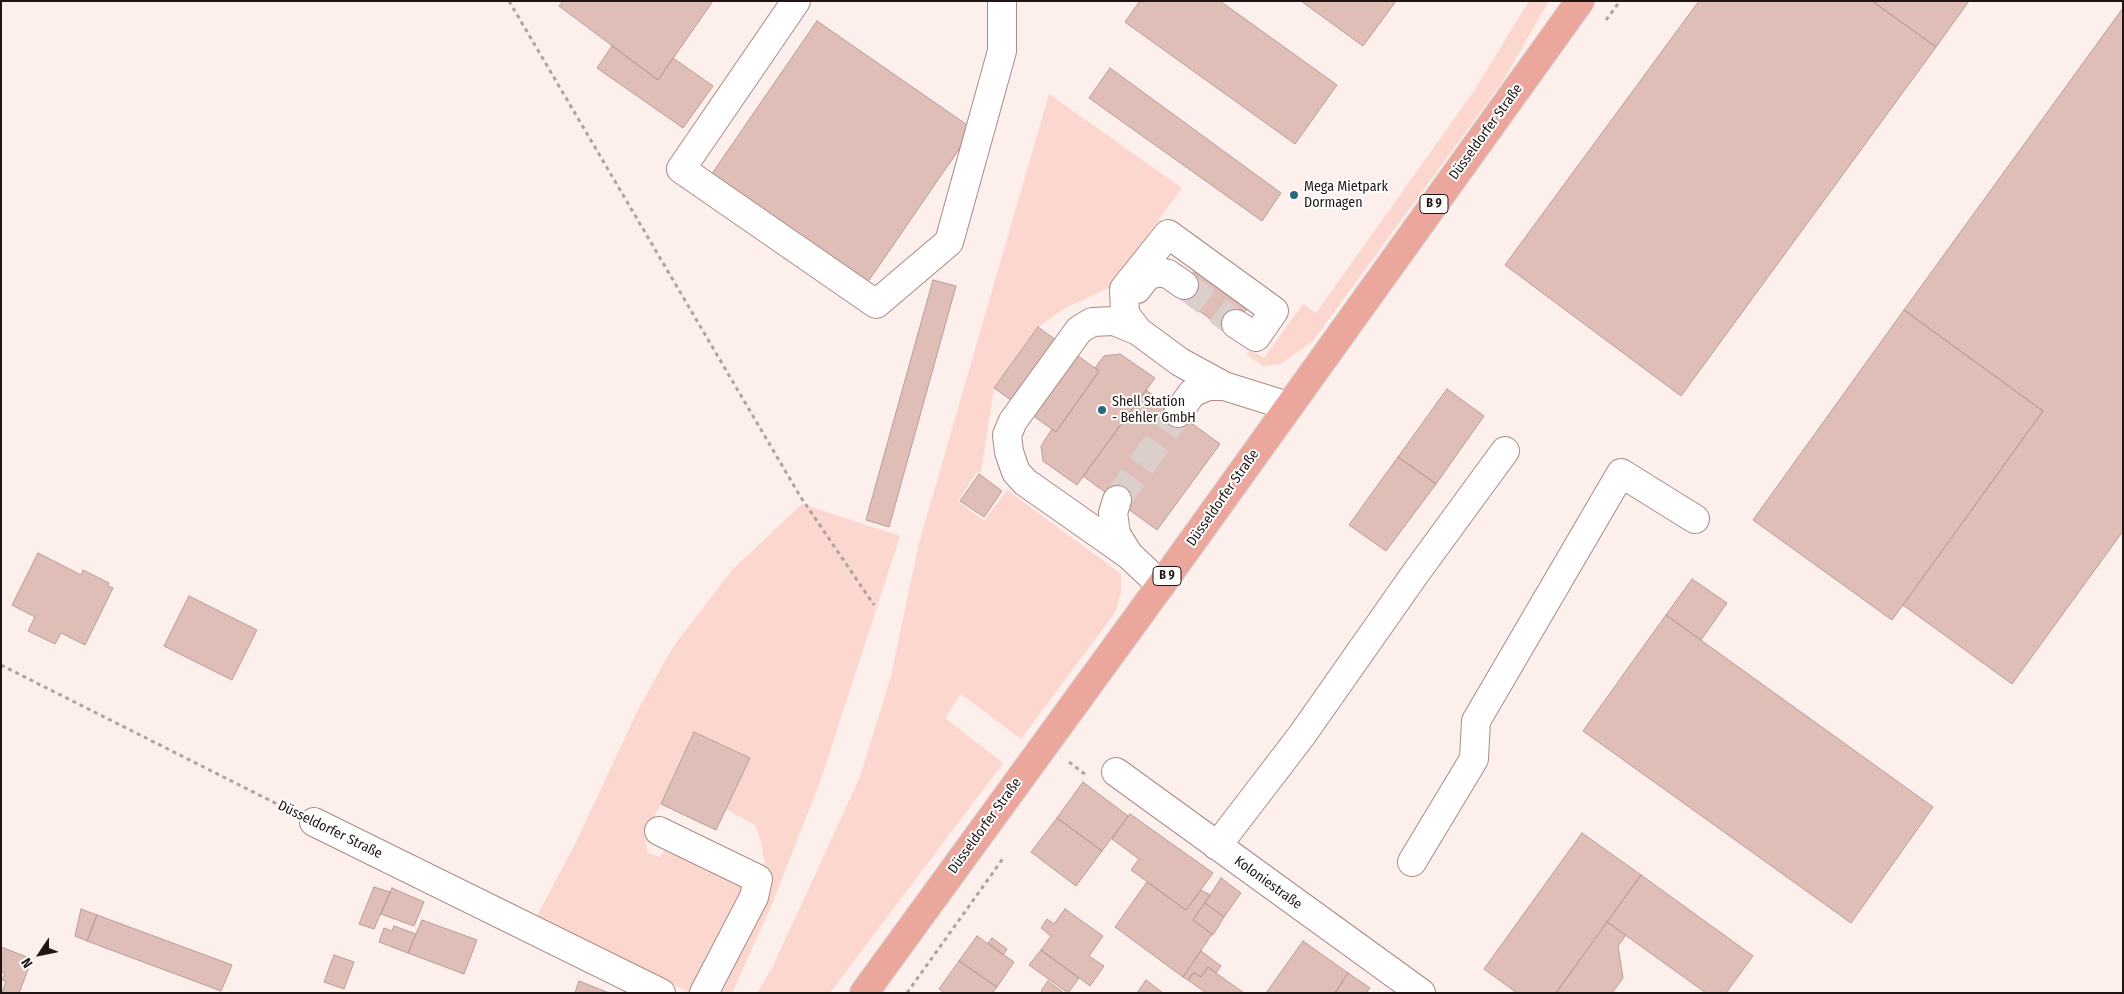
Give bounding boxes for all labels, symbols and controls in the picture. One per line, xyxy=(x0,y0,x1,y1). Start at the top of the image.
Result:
street label: Düsseldorfer Straße xyxy=(1446,81,1526,183)
place label: Mega Mietpark Dormagen xyxy=(1304,179,1388,212)
marker: Mega Mietpark Dormagen xyxy=(1288,189,1300,201)
road number: B 9 xyxy=(1420,194,1448,213)
place label: Shell Station - Behler GmbH xyxy=(1112,394,1196,427)
marker: Shell Station - Behler GmbH xyxy=(1096,404,1108,416)
street label: Düsseldorfer Straße xyxy=(1183,446,1263,550)
road number: B 9 xyxy=(1153,566,1181,586)
street label: Düsseldorfer Straße xyxy=(945,775,1025,877)
street label: Düsseldorfer Straße xyxy=(275,797,385,863)
street label: Koloniestraße xyxy=(1231,853,1305,913)
north arrow xyxy=(15,929,65,979)
text: N xyxy=(18,954,37,971)

